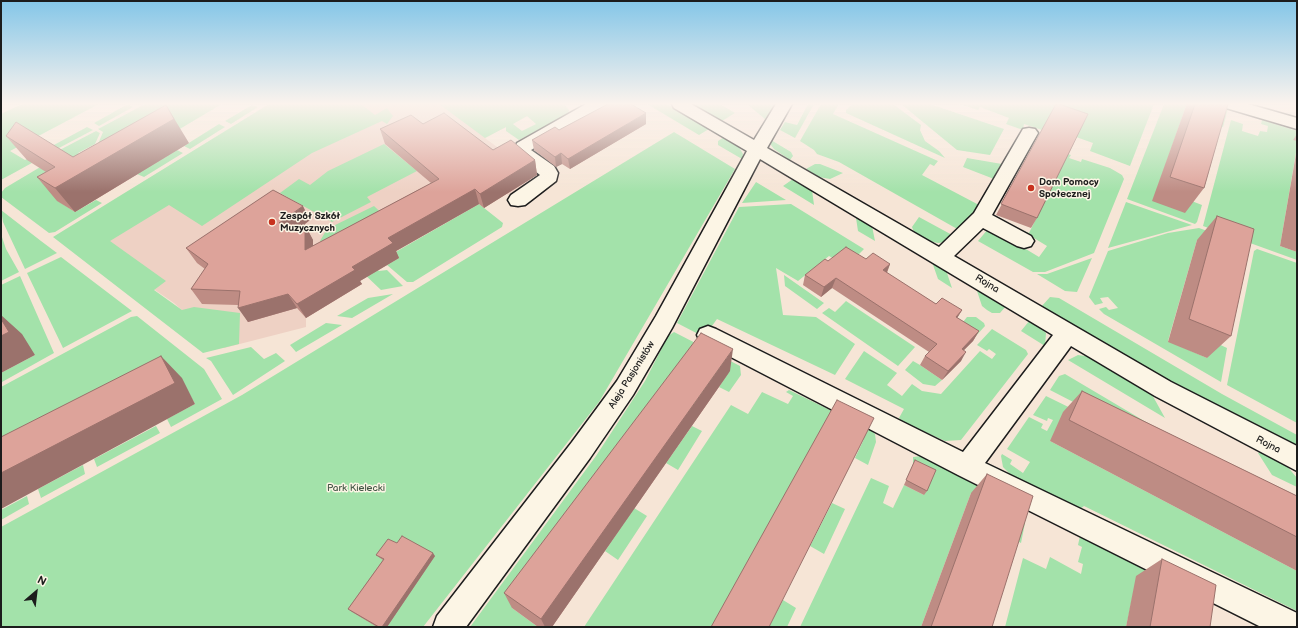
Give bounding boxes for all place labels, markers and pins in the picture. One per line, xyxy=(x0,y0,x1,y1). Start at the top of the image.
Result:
place label: Dom Pomocy Społecznej xyxy=(1039,176,1099,200)
marker: Dom Pomocy Społecznej xyxy=(1026,183,1036,193)
place label: Zespół Szkół Muzycznych xyxy=(280,210,340,234)
marker: Zespół Szkół Muzycznych xyxy=(267,217,277,227)

